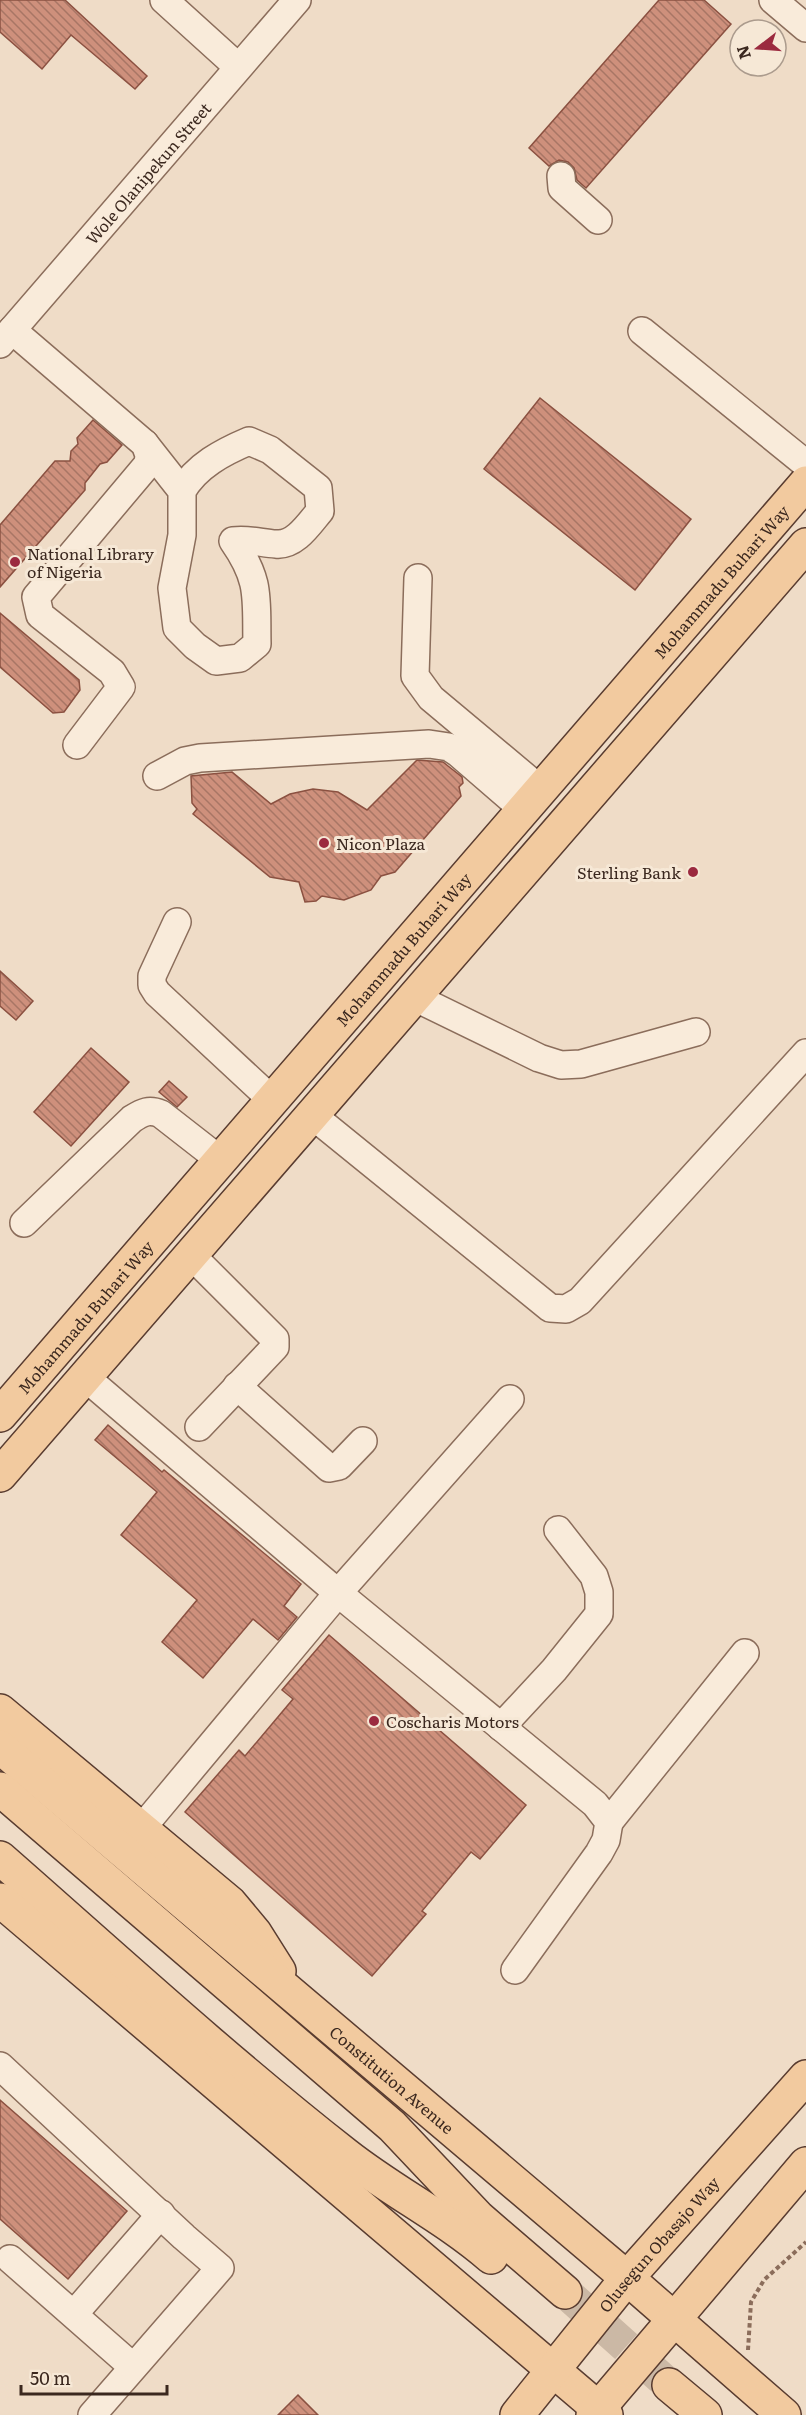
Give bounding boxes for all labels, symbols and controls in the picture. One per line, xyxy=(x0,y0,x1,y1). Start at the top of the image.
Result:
north arrow xyxy=(728,18,788,78)
text: N xyxy=(729,43,756,63)
street label: Wole Olanipekun Street xyxy=(79,96,216,249)
street label: Mohammadu Buhari Way xyxy=(648,499,795,664)
place label: National Library of Nigeria xyxy=(27,541,155,583)
marker: National Library of Nigeria xyxy=(8,555,22,569)
place label: Nicon Plaza xyxy=(336,831,426,855)
marker: Nicon Plaza xyxy=(317,836,331,850)
place label: Sterling Bank xyxy=(577,860,681,884)
marker: Sterling Bank xyxy=(686,865,700,879)
street label: Mohammadu Buhari Way xyxy=(330,866,477,1031)
street label: Mohammadu Buhari Way xyxy=(12,1234,159,1399)
place label: Coscharis Motors xyxy=(386,1709,519,1733)
marker: Coscharis Motors xyxy=(367,1714,381,1728)
street label: Constitution Avenue xyxy=(325,2020,460,2139)
street label: Olusegun Obasajo Way xyxy=(592,2170,725,2317)
scale bar xyxy=(21,2358,166,2396)
text: 50 m xyxy=(30,2364,71,2391)

